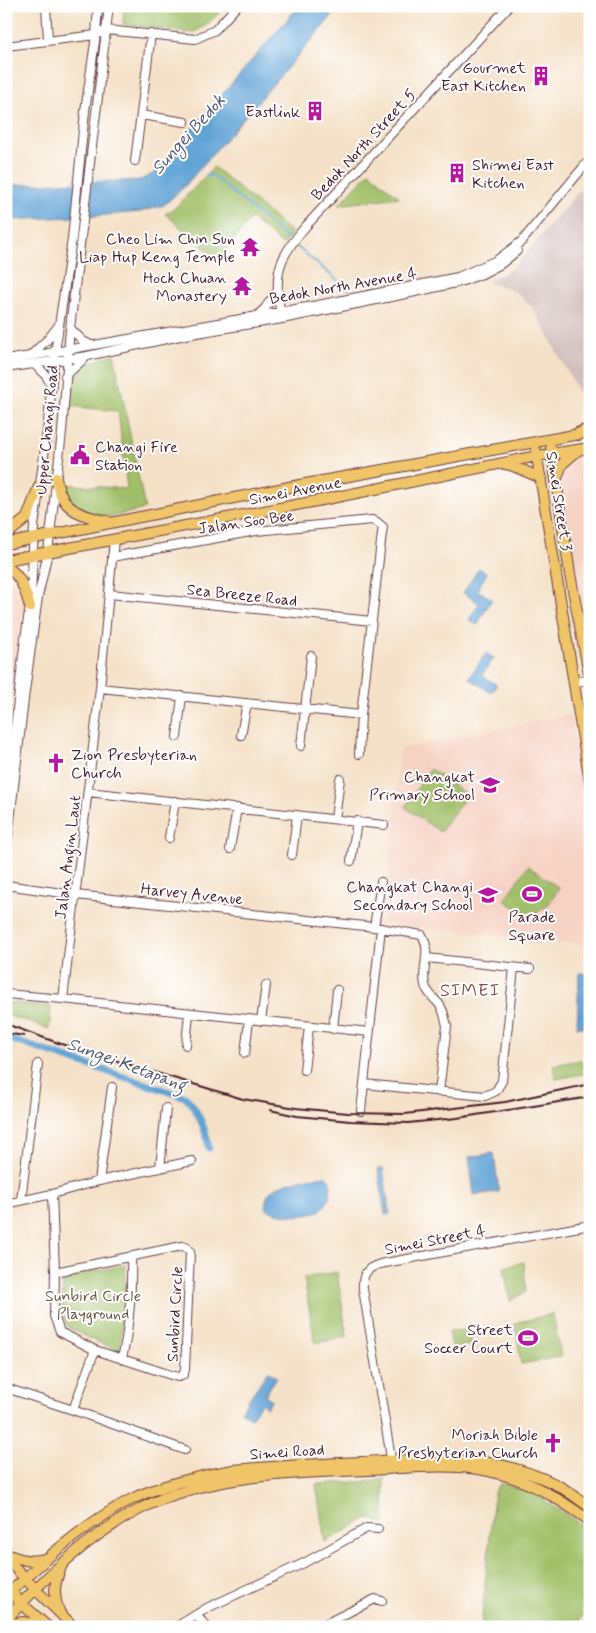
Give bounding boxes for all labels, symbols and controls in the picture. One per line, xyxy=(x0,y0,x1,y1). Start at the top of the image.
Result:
place label: Gourmet East Kitchen xyxy=(441,58,527,97)
building icon: Gourmet East Kitchen xyxy=(530,65,552,87)
street label: Bedok North Street 5 xyxy=(307,85,421,205)
water label: Sungei Bedok xyxy=(146,89,233,181)
building icon: Eastlink xyxy=(304,100,326,122)
place label: Eastlink xyxy=(245,102,300,123)
place label: Shimei East Kitchen xyxy=(472,155,554,194)
building icon: Shimei East Kitchen xyxy=(446,162,468,184)
place label: Cheo Lim Chin Sun Liap Hup Keng Temple xyxy=(79,229,235,268)
temple icon: Cheo Lim Chin Sun Liap Hup Keng Temple xyxy=(239,236,261,258)
street label: Bedok North Avenue 4 xyxy=(268,263,419,310)
place label: Hock Chuan Monastery xyxy=(143,268,227,307)
temple icon: Hock Chuan Monastery xyxy=(231,275,253,297)
street label: Upper Changi Road xyxy=(31,364,64,496)
place label: Changi Fire Station xyxy=(95,437,178,476)
public building icon: Changi Fire Station xyxy=(69,444,91,466)
street label: Simei Street 3 xyxy=(540,450,577,553)
street label: Simei Avenue xyxy=(248,472,343,511)
street label: Jalan Soo Bee xyxy=(197,505,296,540)
street label: Sea Breeze Road xyxy=(185,579,298,612)
place label: Zion Presbyterian Church xyxy=(71,745,197,784)
church icon: Zion Presbyterian Church xyxy=(45,752,67,774)
place label: Changkat Primary School xyxy=(369,767,475,806)
school or university icon: Changkat Primary School xyxy=(479,774,501,796)
street label: Jalan Angin Laut xyxy=(50,794,88,921)
place label: Changkat Changi Secondary School xyxy=(346,877,473,916)
street label: Harvey Avenue xyxy=(140,879,244,910)
sports icon: Parade Square xyxy=(521,883,543,905)
school or university icon: Changkat Changi Secondary School xyxy=(477,884,499,906)
place label: Parade Square xyxy=(508,907,556,946)
district label: SIMEI xyxy=(440,979,500,1003)
water label: Sungei Ketapang xyxy=(63,1032,192,1100)
street label: Simei Street 4 xyxy=(383,1220,488,1261)
street label: Sunbird Circle xyxy=(163,1266,188,1362)
park label: Sunbird Circle Playground xyxy=(45,1286,141,1325)
place label: Street Soccer Court xyxy=(424,1320,514,1359)
sports icon: Street Soccer Court xyxy=(517,1327,539,1349)
place label: Moriah Bible Presbyterian Church xyxy=(398,1425,538,1464)
church icon: Moriah Bible Presbyterian Church xyxy=(542,1432,564,1454)
street label: Simei Road xyxy=(249,1439,325,1466)

